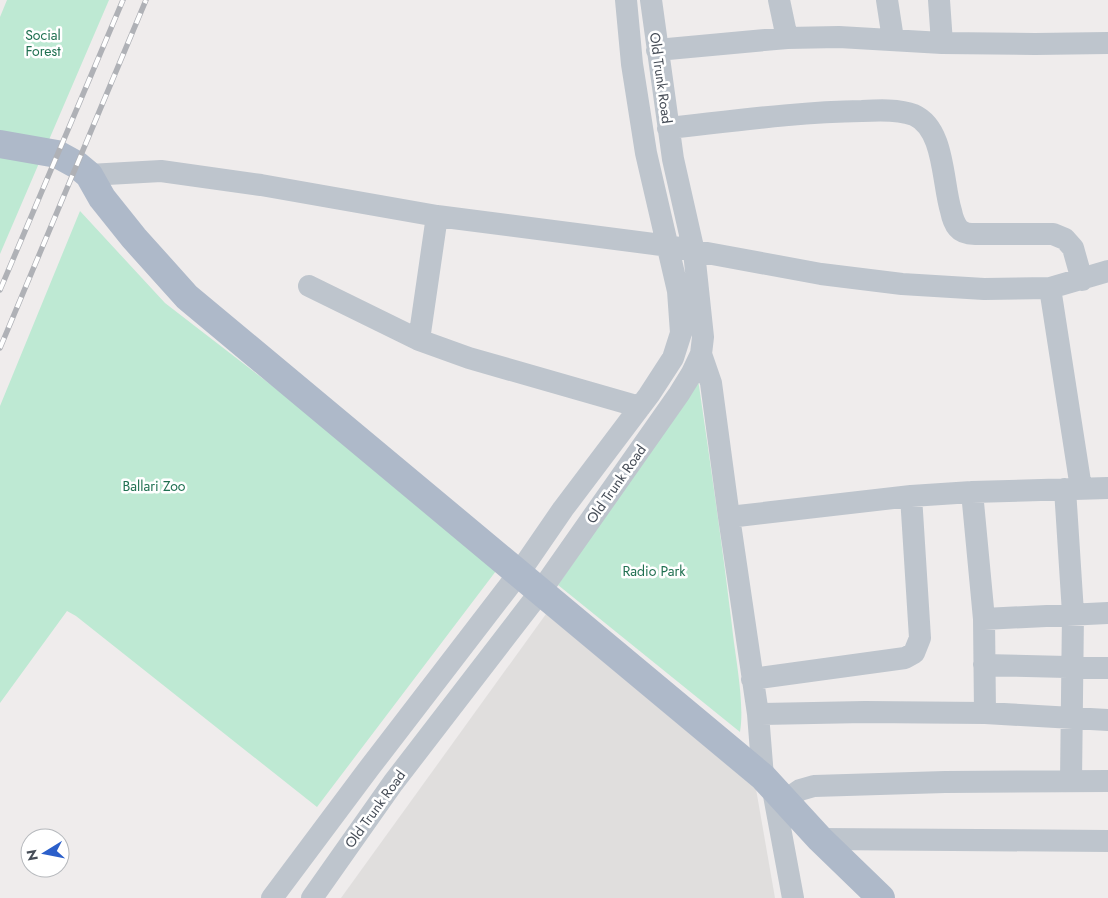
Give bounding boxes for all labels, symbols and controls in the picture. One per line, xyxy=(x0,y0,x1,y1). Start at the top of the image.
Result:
park label: Social Forest xyxy=(25,25,61,61)
street label: Old Trunk Road xyxy=(645,31,677,125)
street label: Old Trunk Road xyxy=(581,441,651,527)
park label: Ballari Zoo xyxy=(123,476,186,496)
park label: Radio Park xyxy=(623,561,686,581)
street label: Old Trunk Road xyxy=(340,766,410,852)
north arrow xyxy=(20,828,70,878)
text: N xyxy=(21,848,43,862)

